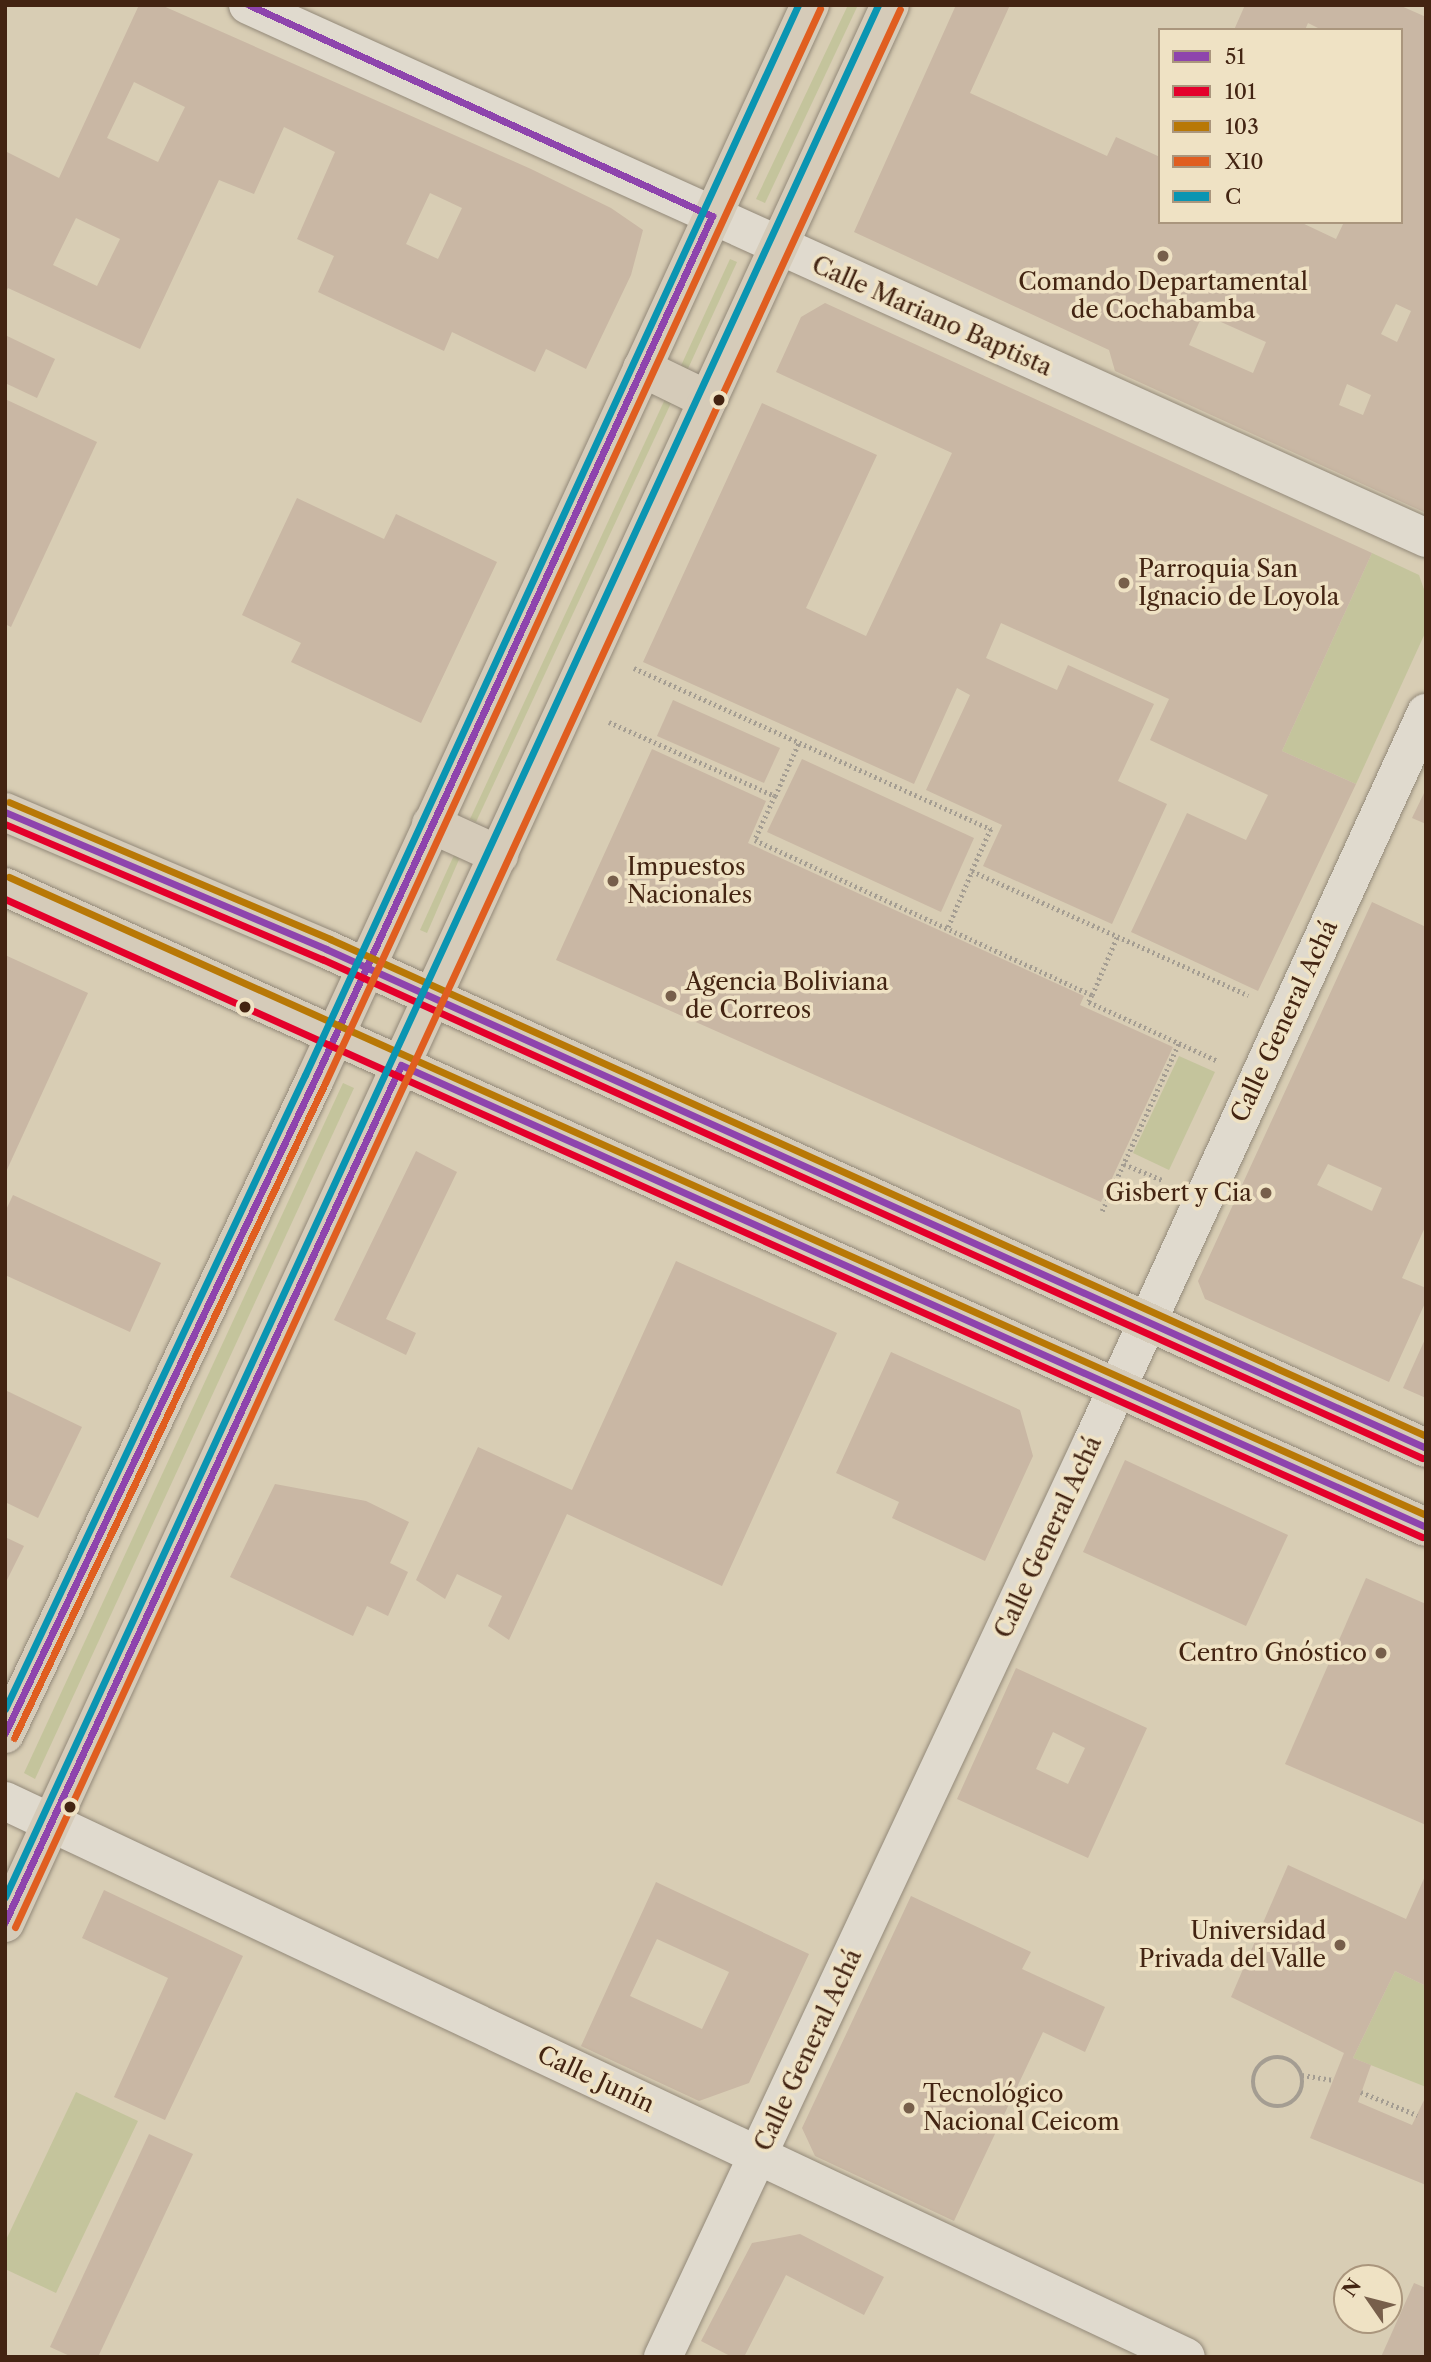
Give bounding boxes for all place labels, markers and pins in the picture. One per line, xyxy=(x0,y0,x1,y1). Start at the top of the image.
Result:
marker: Comando Departamental de Cochabamba xyxy=(1155,248,1171,264)
place label: Comando Departamental de Cochabamba xyxy=(1018,268,1308,324)
unlabelled marker xyxy=(712,393,726,407)
place label: Parroquia San Ignacio de Loyola xyxy=(1138,555,1339,611)
marker: Parroquia San Ignacio de Loyola xyxy=(1116,575,1132,591)
place label: Impuestos Nacionales xyxy=(627,853,752,909)
marker: Impuestos Nacionales xyxy=(605,873,621,889)
place label: Agencia Boliviana de Correos xyxy=(685,968,889,1024)
marker: Agencia Boliviana de Correos xyxy=(663,988,679,1004)
unlabelled marker xyxy=(238,1000,252,1014)
place label: Gisbert y Cia xyxy=(1104,1179,1252,1207)
marker: Gisbert y Cia xyxy=(1258,1185,1274,1201)
place label: Centro Gnóstico xyxy=(1178,1639,1367,1667)
marker: Centro Gnóstico xyxy=(1373,1645,1389,1661)
unlabelled marker xyxy=(63,1800,77,1814)
place label: Universidad Privada del Valle xyxy=(1137,1917,1326,1973)
marker: Universidad Privada del Valle xyxy=(1332,1937,1348,1953)
place label: Tecnológico Nacional Ceicom xyxy=(923,2080,1120,2136)
marker: Tecnológico Nacional Ceicom xyxy=(901,2100,917,2116)

